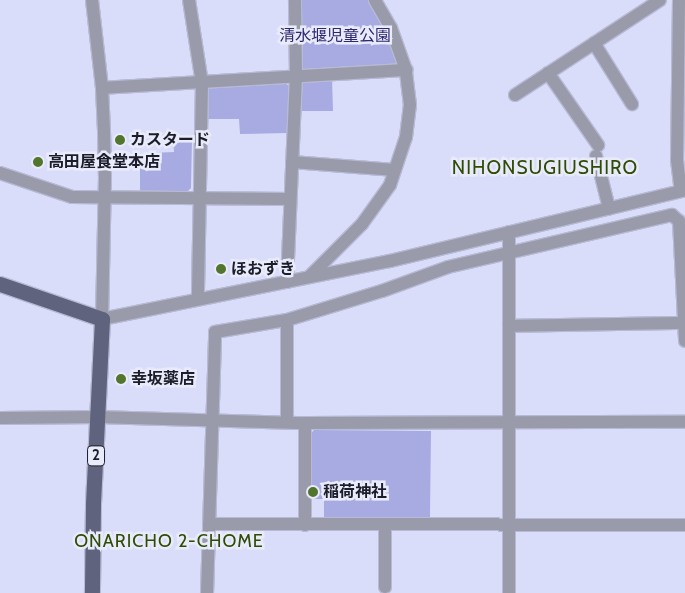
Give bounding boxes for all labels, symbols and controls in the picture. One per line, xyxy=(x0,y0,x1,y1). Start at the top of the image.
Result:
park label: 清水堰児童公園 xyxy=(279,26,391,46)
place label: カスタード xyxy=(130,130,210,150)
marker: カスタード xyxy=(114,134,126,146)
place label: 高田屋食堂本店 xyxy=(48,152,160,172)
marker: 高田屋食堂本店 xyxy=(32,156,44,168)
district label: NIHONSUGIUSHIRO xyxy=(450,157,640,179)
place label: ほおずき xyxy=(231,259,295,279)
marker: ほおずき xyxy=(215,263,227,275)
place label: 幸坂薬店 xyxy=(131,369,195,389)
marker: 幸坂薬店 xyxy=(115,373,127,385)
road number: 2 xyxy=(86,444,106,468)
place label: 稲荷神社 xyxy=(323,482,387,502)
marker: 稲荷神社 xyxy=(307,486,319,498)
district label: ONARICHO 2-CHOME xyxy=(72,530,266,552)

